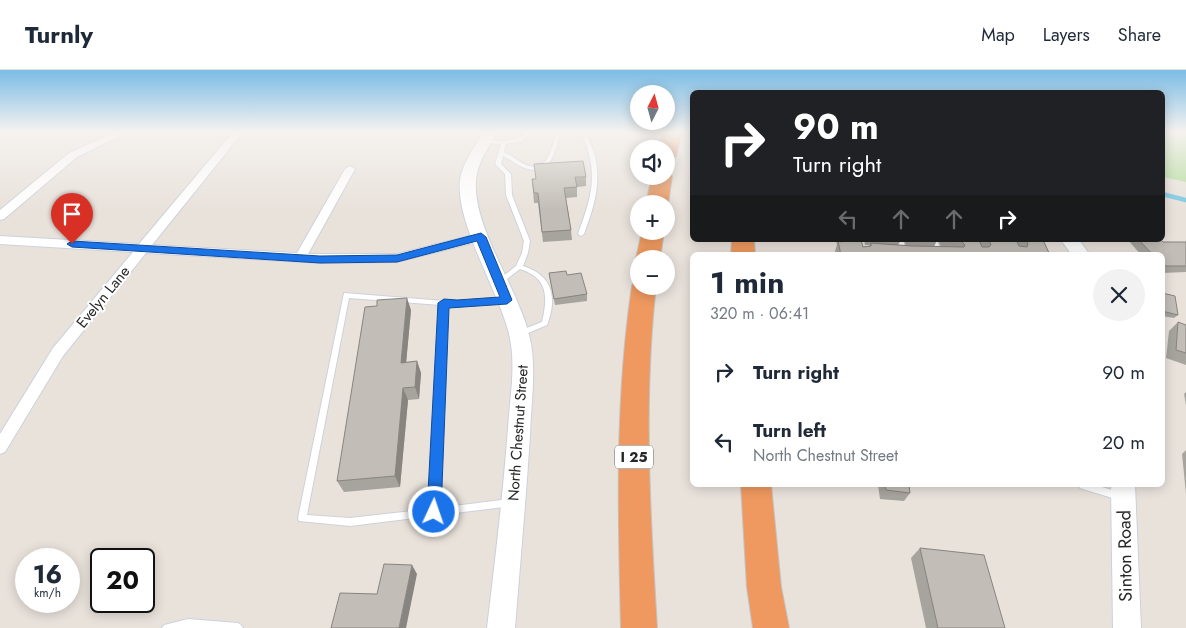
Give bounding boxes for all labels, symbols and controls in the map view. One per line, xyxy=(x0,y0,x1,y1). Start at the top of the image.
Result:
text: Turnly xyxy=(25,17,93,52)
text: Map xyxy=(981,22,1015,48)
text: Layers xyxy=(1043,22,1090,48)
text: Share xyxy=(1118,22,1161,48)
north arrow xyxy=(630,85,675,130)
map controls xyxy=(630,85,675,295)
text: 90 m xyxy=(793,102,879,152)
icon: right xyxy=(710,110,775,175)
button: sound xyxy=(630,140,675,185)
text: Turn right xyxy=(793,148,881,180)
pin xyxy=(51,193,93,244)
button: + xyxy=(630,195,675,240)
icon: arrive xyxy=(58,200,86,228)
icon: left xyxy=(834,205,862,233)
icon: ahead xyxy=(887,205,915,233)
icon: ahead xyxy=(940,205,968,233)
icon: right xyxy=(993,205,1021,233)
button: − xyxy=(630,250,675,295)
street label: Evelyn Lane xyxy=(71,261,135,333)
text: 1 min xyxy=(710,261,784,304)
button: close xyxy=(1093,269,1145,321)
text: 320 m · 06:41 xyxy=(710,302,809,325)
icon: right xyxy=(710,358,738,386)
text: Turn right xyxy=(753,359,839,386)
text: 90 m xyxy=(1102,359,1145,386)
street label: North Chestnut Street xyxy=(502,364,534,502)
text: Turn left xyxy=(753,417,826,444)
icon: left xyxy=(710,428,738,456)
text: 20 m xyxy=(1102,429,1145,456)
text: North Chestnut Street xyxy=(753,444,898,467)
road number: I 25 xyxy=(615,446,653,468)
position arrow xyxy=(407,485,459,537)
street label: Sinton Road xyxy=(1111,510,1139,602)
speed limit sign: 20 xyxy=(90,548,155,613)
text: 16 xyxy=(33,556,62,592)
text: km/h xyxy=(34,584,61,602)

